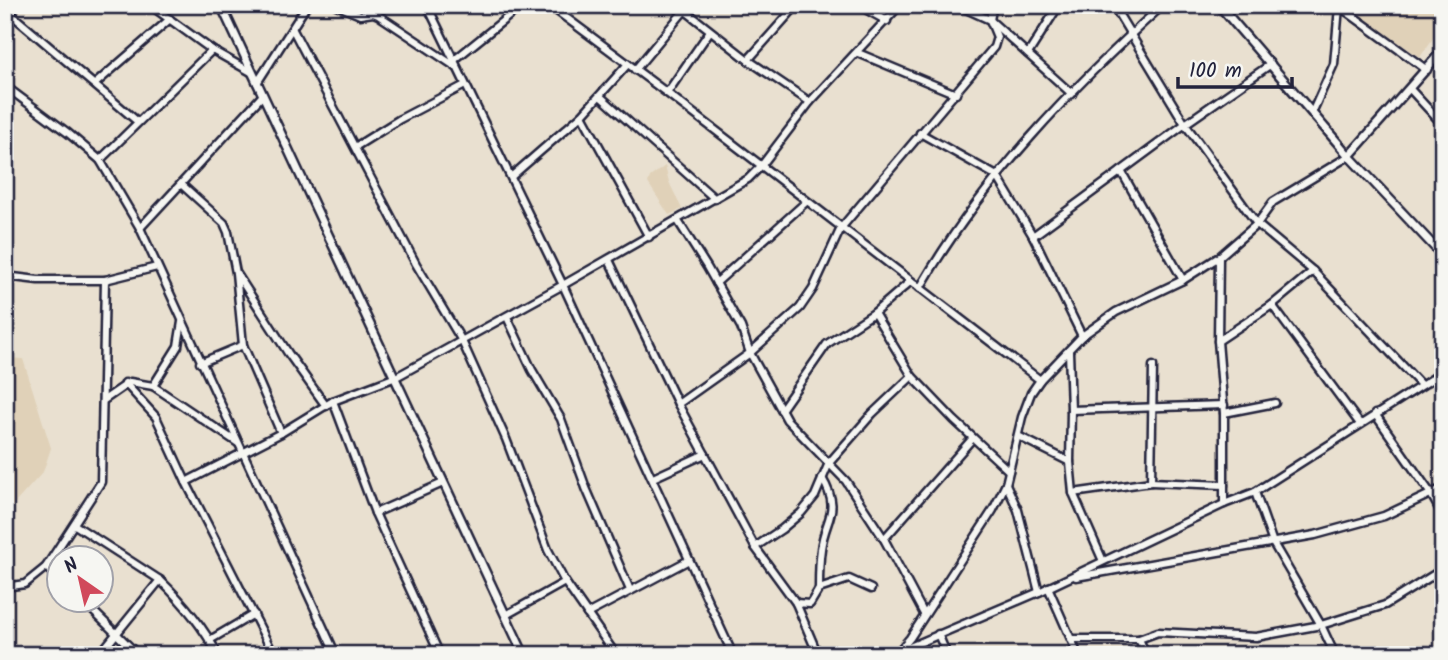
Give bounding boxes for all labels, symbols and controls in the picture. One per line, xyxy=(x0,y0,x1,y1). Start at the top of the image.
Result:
scale bar xyxy=(1178,46,1292,90)
text: 100 m xyxy=(1189,55,1242,88)
north arrow xyxy=(46,544,116,614)
text: N xyxy=(58,551,85,582)

